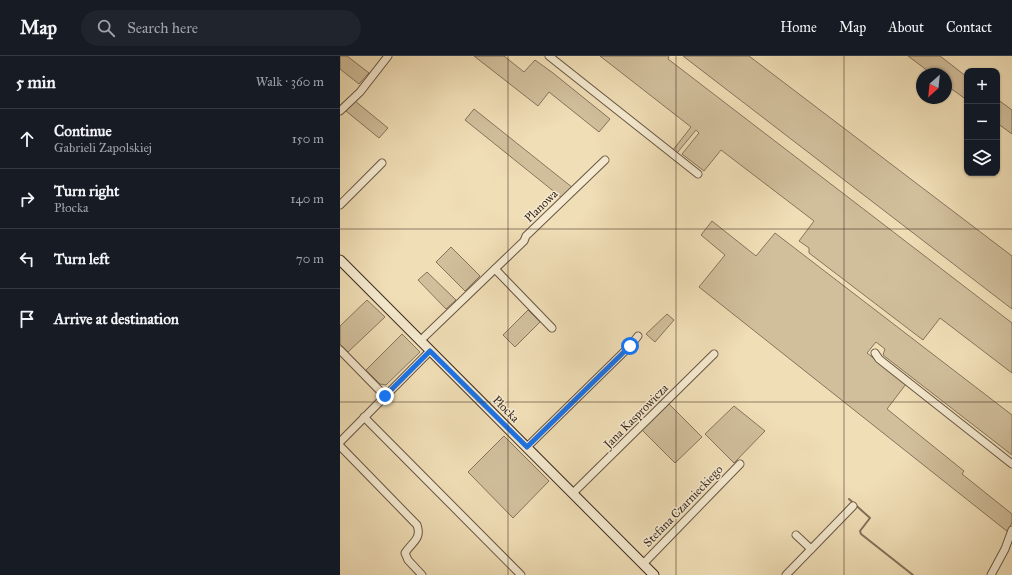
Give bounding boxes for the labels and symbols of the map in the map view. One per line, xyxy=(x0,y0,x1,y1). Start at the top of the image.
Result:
north arrow xyxy=(916,68,952,104)
street label: Planowa xyxy=(522,186,561,225)
route start xyxy=(621,337,639,355)
street label: Jana Kasprowicza xyxy=(600,380,672,453)
route end xyxy=(376,387,394,405)
street label: Płocka xyxy=(490,393,523,426)
street label: Stefana Czarnieckiego xyxy=(640,462,726,550)

